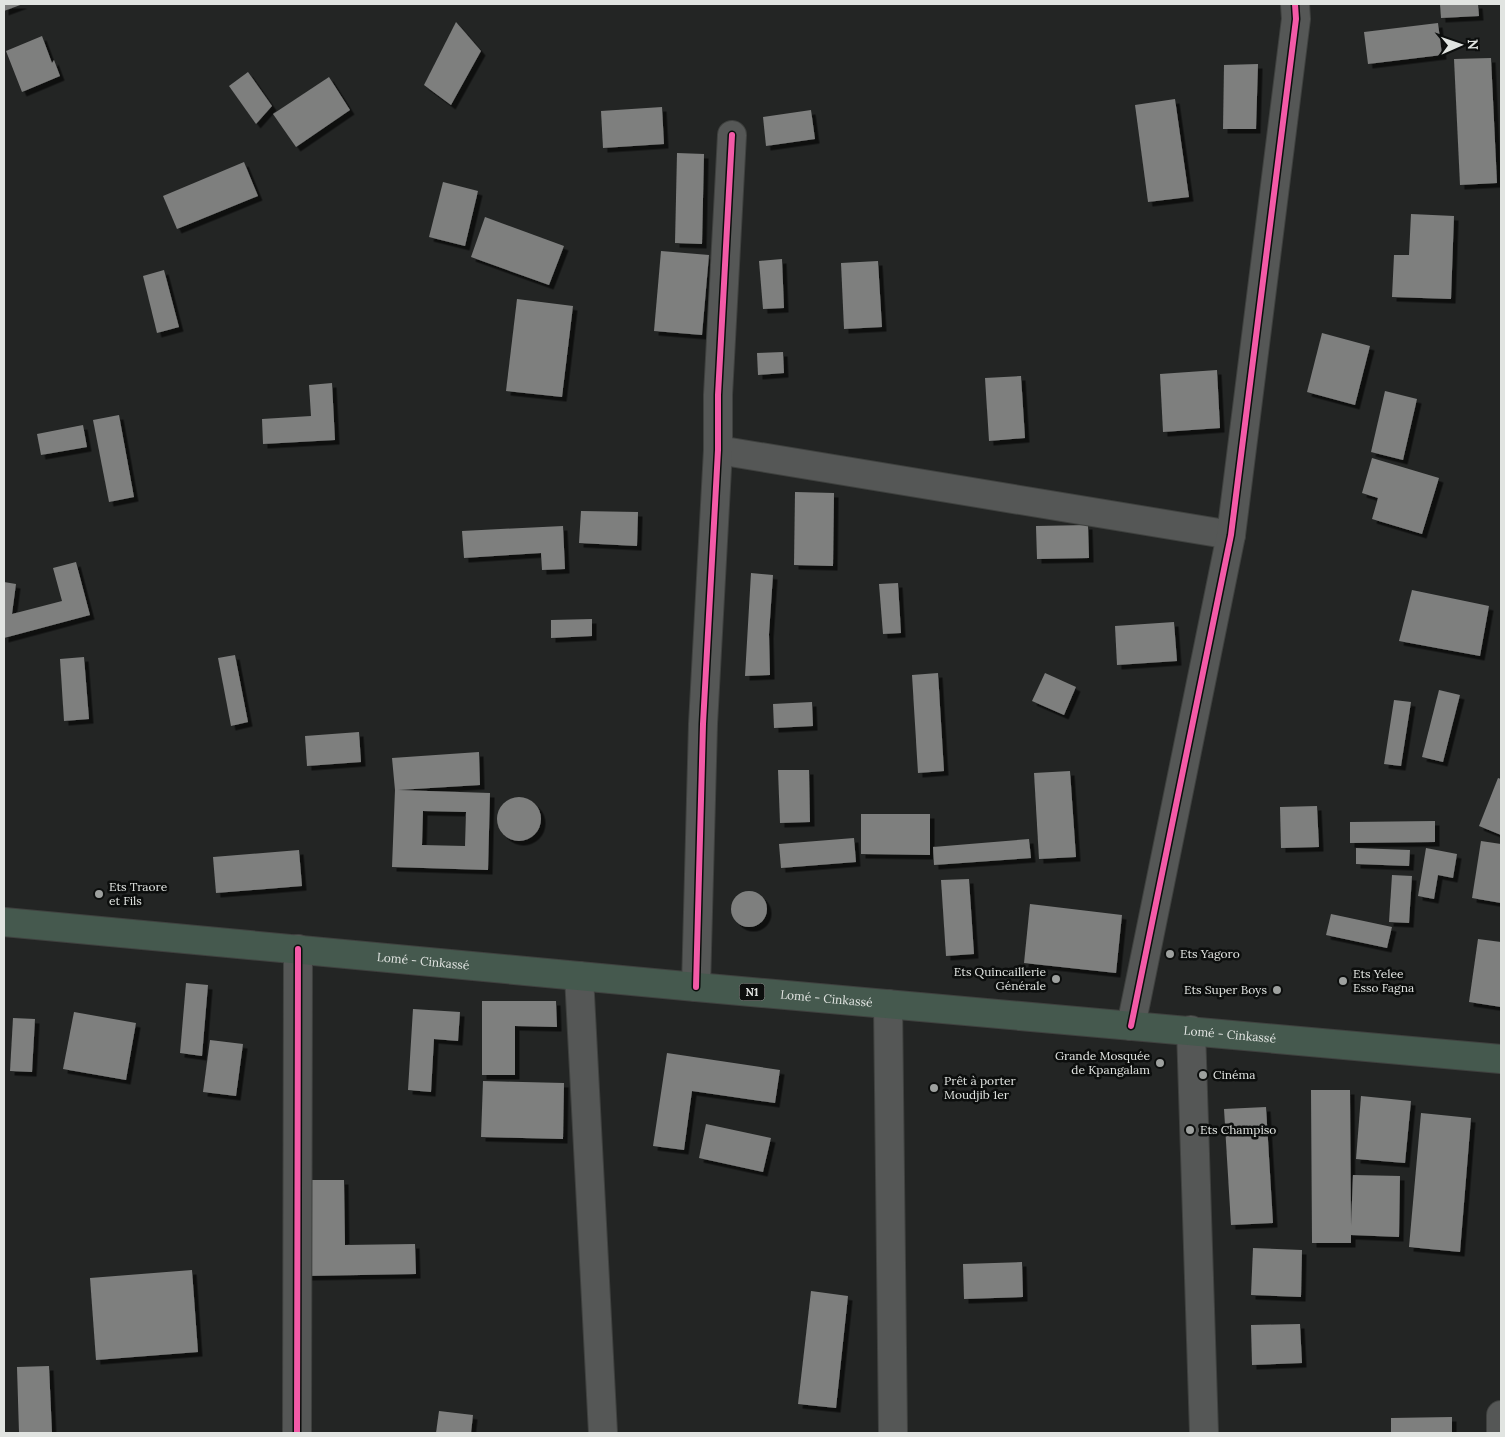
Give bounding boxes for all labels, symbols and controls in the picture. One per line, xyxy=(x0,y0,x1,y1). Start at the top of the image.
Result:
north arrow xyxy=(1435,20,1485,70)
text: N xyxy=(1464,39,1482,50)
place label: Ets Traore et Fils xyxy=(109,879,168,908)
marker: Ets Traore et Fils xyxy=(93,888,105,900)
place label: Ets Yagoro xyxy=(1180,946,1240,961)
marker: Ets Yagoro xyxy=(1164,948,1176,960)
street label: Lomé - Cinkassé xyxy=(376,949,471,973)
place label: Ets Quincaillerie Générale xyxy=(954,964,1046,993)
place label: Ets Yelee Esso Fagna xyxy=(1353,966,1414,995)
marker: Ets Quincaillerie Générale xyxy=(1050,973,1062,985)
marker: Ets Yelee Esso Fagna xyxy=(1337,975,1349,987)
place label: Ets Super Boys xyxy=(1184,982,1267,997)
road number: N1 xyxy=(740,984,764,1000)
marker: Ets Super Boys xyxy=(1271,984,1283,996)
street label: Lomé - Cinkassé xyxy=(780,987,874,1010)
street label: Lomé - Cinkassé xyxy=(1183,1023,1277,1046)
place label: Grande Mosquée de Kpangalam xyxy=(1055,1048,1150,1077)
marker: Grande Mosquée de Kpangalam xyxy=(1154,1057,1166,1069)
place label: Cinéma xyxy=(1213,1067,1255,1082)
marker: Cinéma xyxy=(1197,1069,1209,1081)
place label: Prêt à porter Moudjib 1er xyxy=(944,1073,1017,1102)
marker: Prêt à porter Moudjib 1er xyxy=(928,1082,940,1094)
place label: Ets Champiso xyxy=(1200,1122,1276,1137)
marker: Ets Champiso xyxy=(1184,1124,1196,1136)

